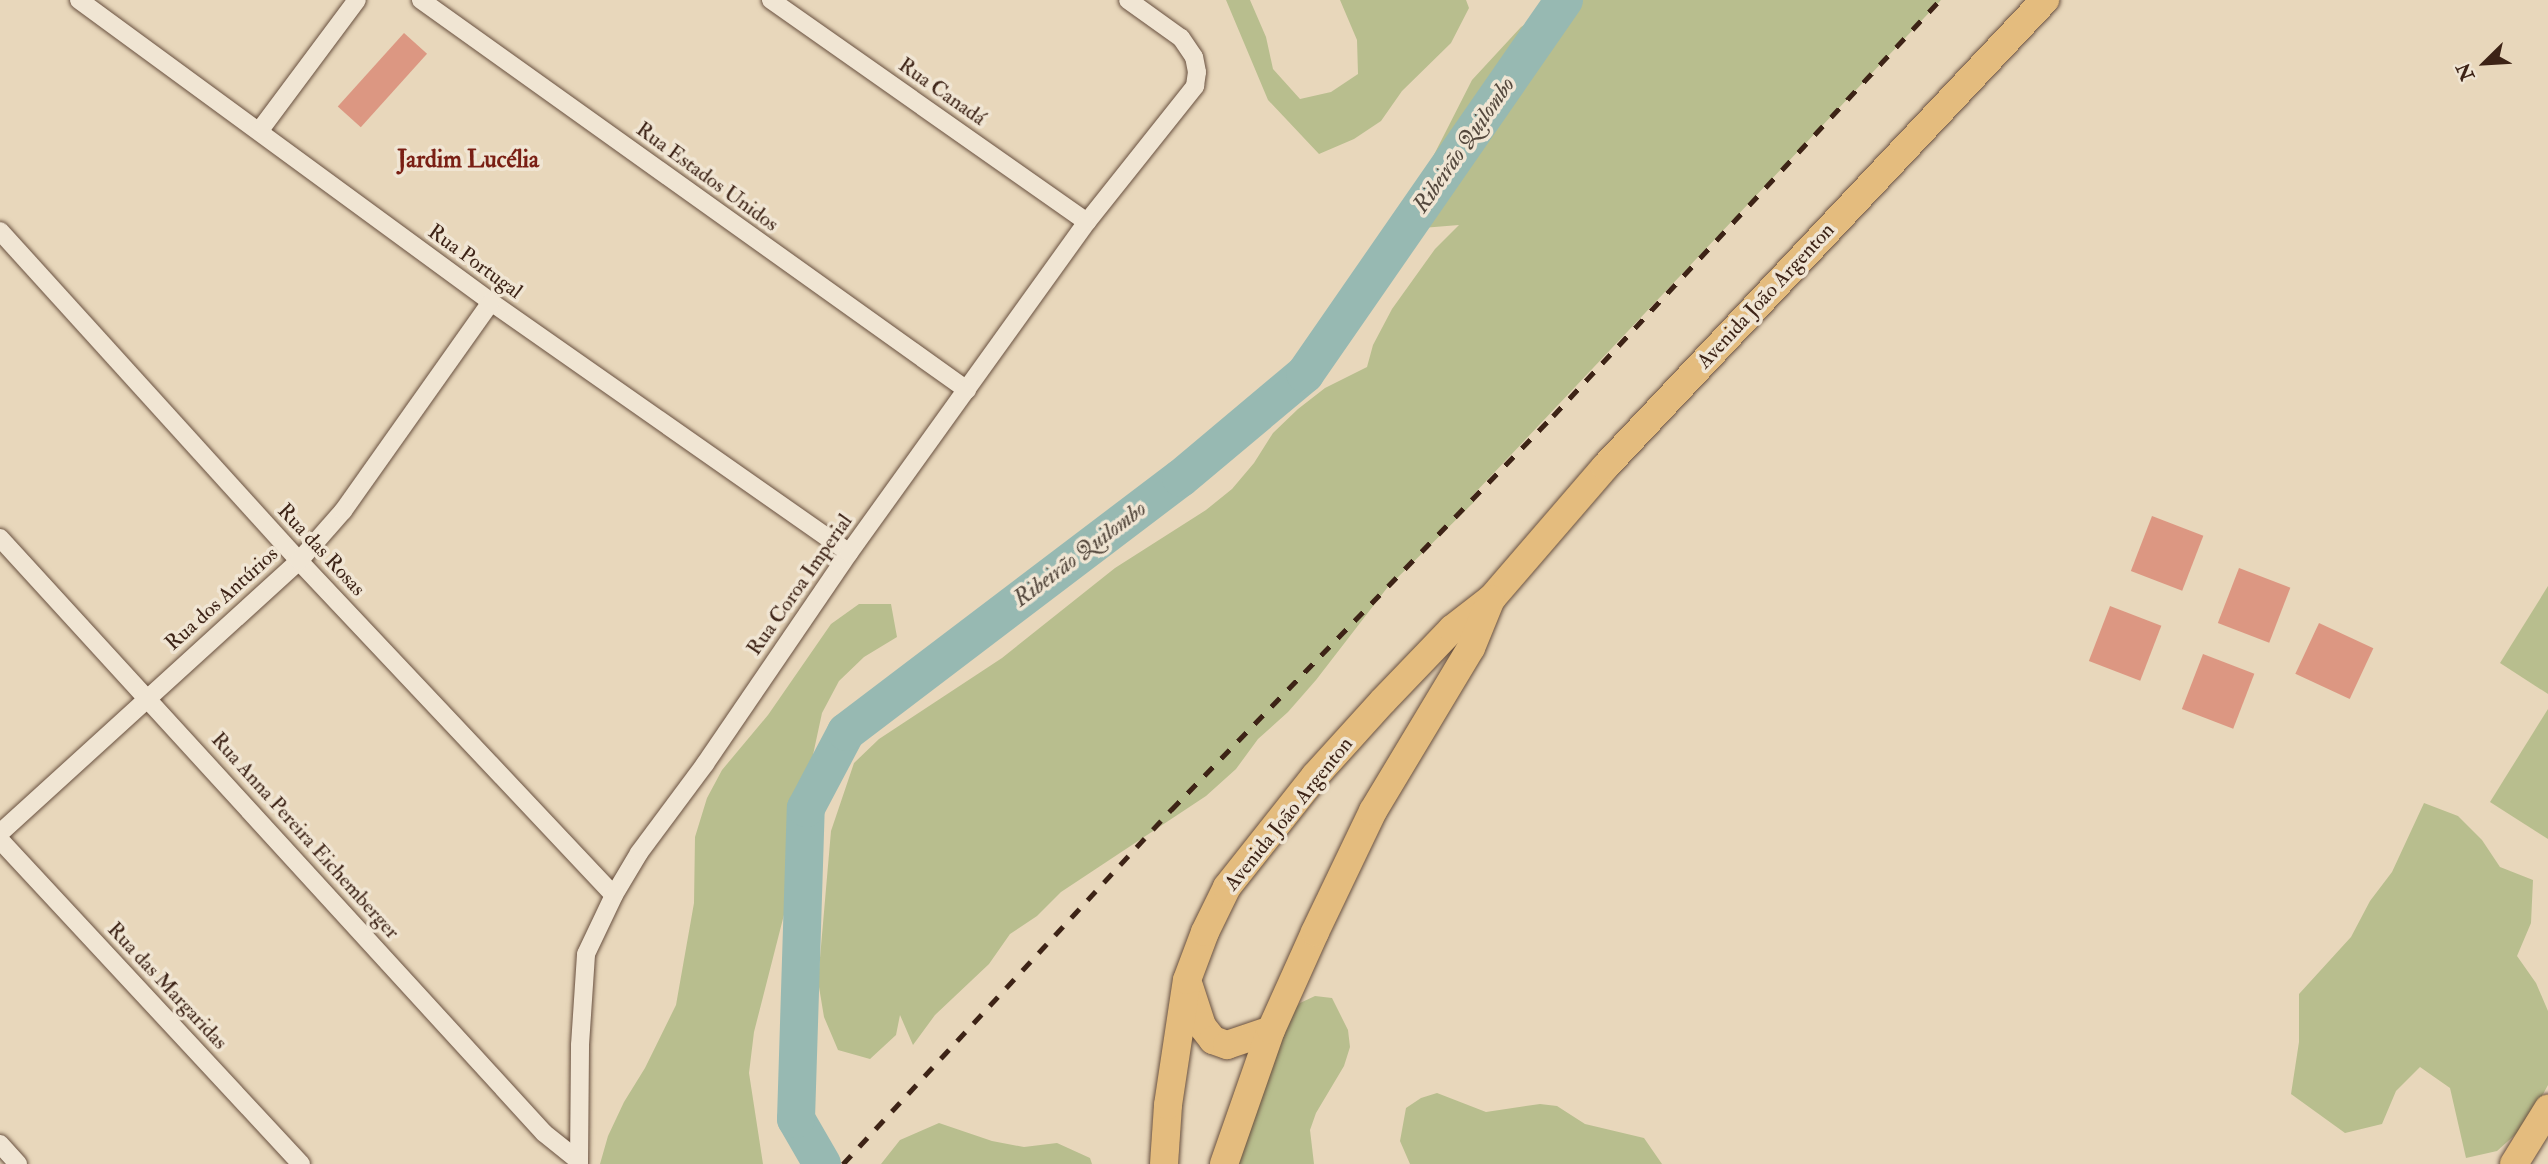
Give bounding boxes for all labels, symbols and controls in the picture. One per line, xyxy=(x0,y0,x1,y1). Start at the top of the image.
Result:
north arrow xyxy=(2450,28,2520,98)
street label: Rua Canadá xyxy=(893,53,991,131)
text: N xyxy=(2451,59,2480,84)
water label: Ribeirão Quilombo xyxy=(1407,72,1521,218)
street label: Rua Estados Unidos xyxy=(631,117,783,237)
district label: Jardim Lucélia xyxy=(397,146,539,174)
street label: Avenida João Argenton xyxy=(1692,218,1840,374)
street label: Rua Portugal xyxy=(423,219,527,305)
water label: Ribeirão Quilombo xyxy=(1008,495,1152,613)
street label: Rua das Rosas xyxy=(272,499,370,601)
street label: Rua Coroa Imperial xyxy=(742,510,858,660)
street label: Rua dos Antúrios xyxy=(160,542,284,656)
street label: Rua Anna Pereira Eichemberger xyxy=(206,728,404,944)
street label: Avenida João Argenton xyxy=(1219,732,1359,896)
street label: Rua das Margaridas xyxy=(102,917,232,1055)

